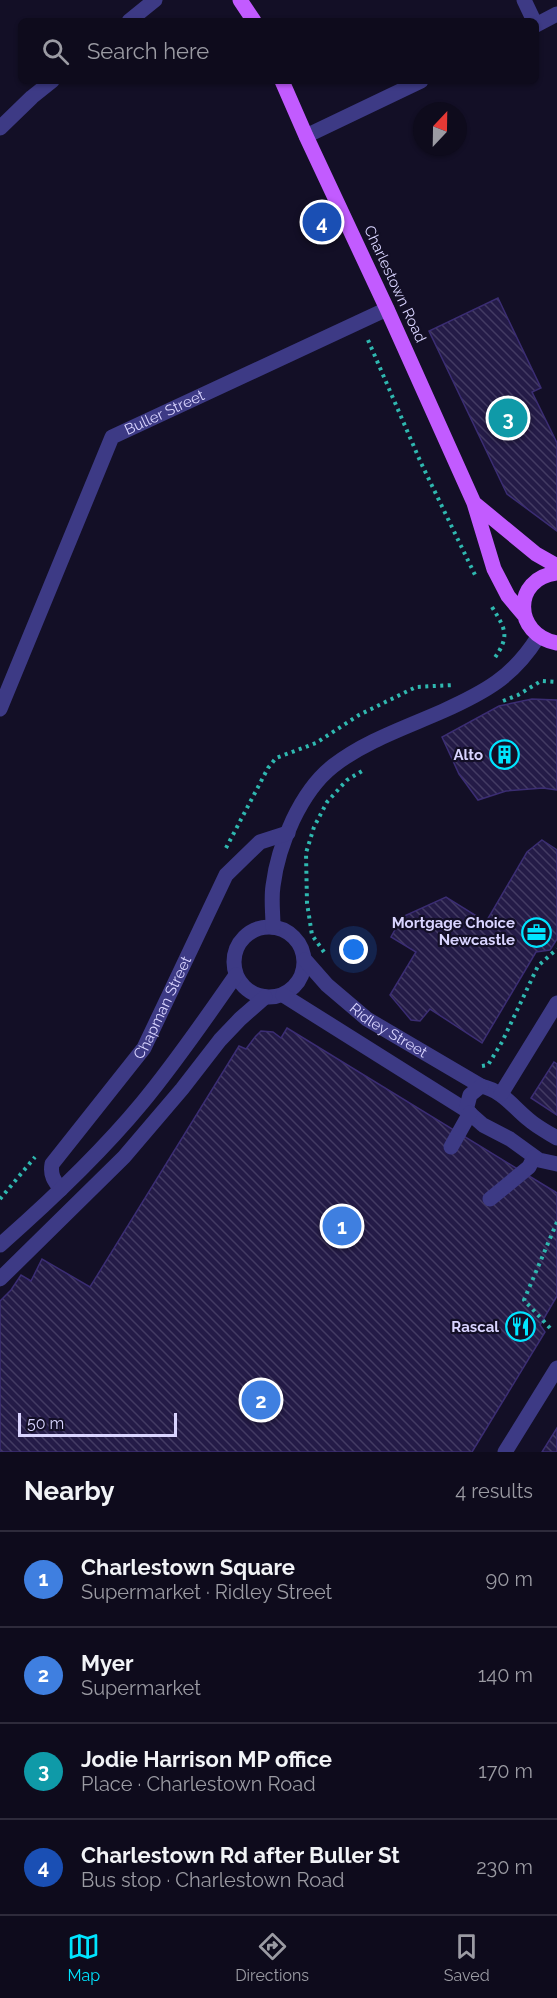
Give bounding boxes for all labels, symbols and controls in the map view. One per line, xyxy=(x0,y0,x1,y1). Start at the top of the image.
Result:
search box xyxy=(18,18,539,84)
icon: search xyxy=(39,35,72,68)
text: Search here xyxy=(87,38,209,64)
north arrow xyxy=(413,102,467,156)
pin: 4 xyxy=(302,200,342,244)
street label: Charlestown Road xyxy=(360,223,430,345)
street label: Buller Street xyxy=(122,386,207,439)
pin: 3 xyxy=(488,396,528,440)
building icon: Alto xyxy=(488,739,520,771)
place label: Alto xyxy=(454,746,483,764)
place label: Mortgage Choice Newcastle xyxy=(392,914,515,949)
office icon: Mortgage Choice Newcastle xyxy=(520,916,552,948)
your location xyxy=(339,935,368,964)
street label: Chapman Street xyxy=(129,953,195,1063)
street label: Ridley Street xyxy=(346,999,430,1061)
pin: 1 xyxy=(322,1204,362,1248)
restaurant icon: Rascal xyxy=(504,1311,536,1343)
place label: Rascal xyxy=(451,1318,499,1336)
pin: 2 xyxy=(242,1378,280,1422)
scale bar xyxy=(18,1410,177,1438)
text: 50 m xyxy=(27,1414,64,1433)
text: Nearby xyxy=(24,1476,114,1506)
text: 4 results xyxy=(455,1479,533,1503)
text: Charlestown Square xyxy=(81,1554,295,1580)
text: 1 xyxy=(39,1567,48,1591)
text: 90 m xyxy=(486,1567,533,1591)
text: Supermarket · Ridley Street xyxy=(81,1580,332,1604)
text: Myer xyxy=(81,1650,133,1676)
text: 2 xyxy=(38,1663,49,1687)
text: 140 m xyxy=(478,1663,533,1687)
text: Supermarket xyxy=(81,1676,201,1700)
text: Jodie Harrison MP office xyxy=(81,1746,332,1772)
text: 3 xyxy=(38,1759,49,1783)
text: 170 m xyxy=(478,1759,533,1783)
text: Place · Charlestown Road xyxy=(81,1772,316,1796)
text: Charlestown Rd after Buller St xyxy=(81,1842,400,1868)
text: 4 xyxy=(38,1855,49,1879)
text: 230 m xyxy=(476,1855,533,1879)
text: Bus stop · Charlestown Road xyxy=(81,1868,345,1892)
tab: Map xyxy=(67,1930,100,1985)
tab: Directions xyxy=(235,1930,309,1985)
tab: Saved xyxy=(444,1930,490,1985)

